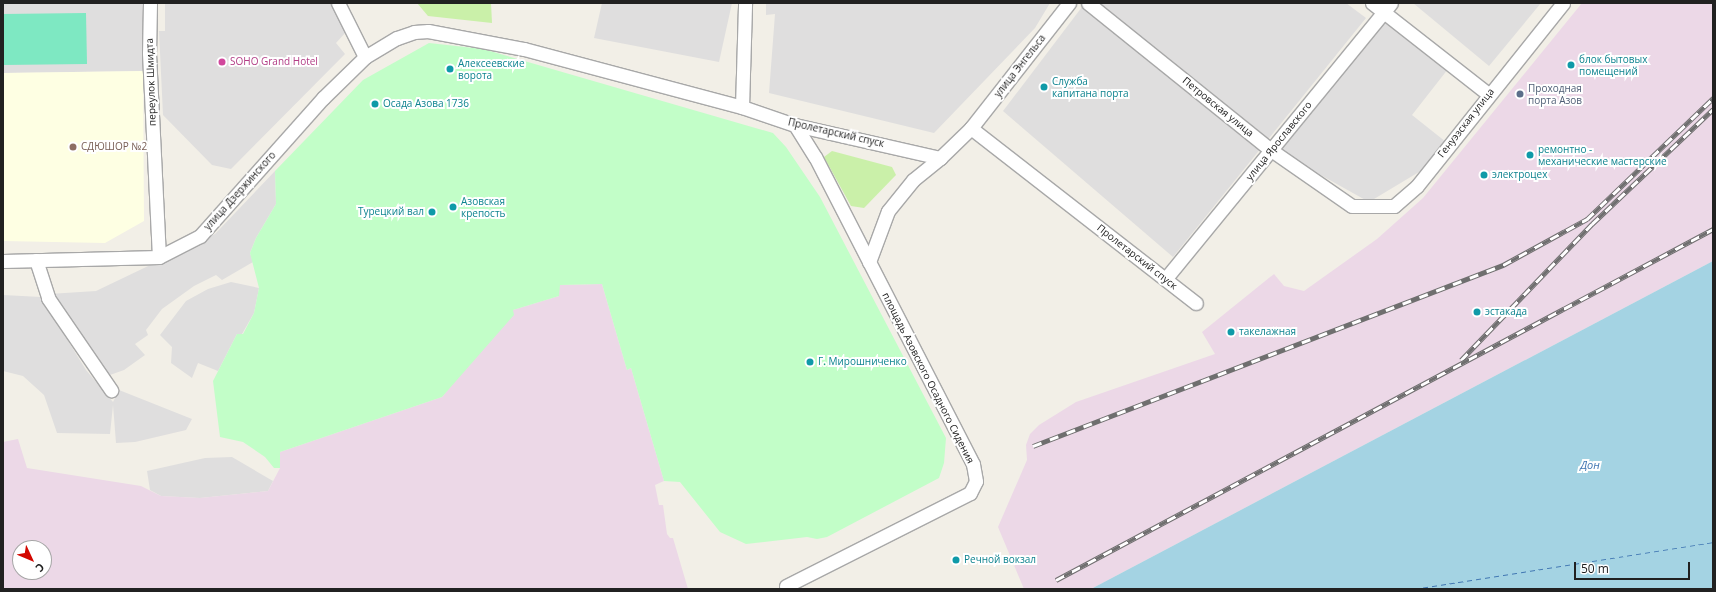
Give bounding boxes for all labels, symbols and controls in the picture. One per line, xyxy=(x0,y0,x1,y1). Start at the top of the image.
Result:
street label: улица Энгельса xyxy=(992,32,1048,100)
street label: переулок Шмидта xyxy=(143,38,159,126)
place label: блок бытовых помещений xyxy=(1579,53,1647,76)
place label: SOHO Grand Hotel xyxy=(230,56,318,68)
marker: SOHO Grand Hotel xyxy=(217,57,227,67)
place label: Алексеевские ворота xyxy=(458,57,525,80)
marker: блок бытовых помещений xyxy=(1566,60,1576,70)
marker: Алексеевские ворота xyxy=(445,64,455,74)
place label: Служба капитана порта xyxy=(1052,75,1129,98)
street label: Петровская улица xyxy=(1180,75,1256,139)
marker: Служба капитана порта xyxy=(1039,82,1049,92)
place label: Проходная порта Азов xyxy=(1528,82,1582,106)
street label: Генуэзская улица xyxy=(1435,86,1497,160)
marker: Проходная порта Азов xyxy=(1515,89,1525,99)
place label: Осада Азова 1736 xyxy=(383,98,469,110)
marker: Осада Азова 1736 xyxy=(370,99,380,109)
street label: улица Ярославского xyxy=(1243,99,1315,183)
street label: Пролетарский спуск xyxy=(787,116,885,150)
place label: СДЮШОР №2 xyxy=(81,141,147,153)
marker: СДЮШОР №2 xyxy=(68,142,78,152)
place label: ремонтно - механические мастерские xyxy=(1538,143,1667,166)
street label: улица Дзержинского xyxy=(202,149,278,233)
marker: ремонтно - механические мастерские xyxy=(1525,150,1535,160)
place label: электроцех xyxy=(1492,169,1547,181)
marker: электроцех xyxy=(1479,170,1489,180)
place label: Азовская крепость xyxy=(461,195,506,218)
marker: Азовская крепость xyxy=(448,202,458,212)
place label: Турецкий вал xyxy=(358,206,424,218)
marker: Турецкий вал xyxy=(427,207,437,217)
street label: Пролетарский спуск xyxy=(1095,222,1179,292)
street label: площадь Азовского Осадного Сидения xyxy=(880,291,976,465)
place label: эстакада xyxy=(1485,306,1527,318)
marker: эстакада xyxy=(1472,307,1482,317)
place label: такелажная xyxy=(1239,326,1296,338)
marker: такелажная xyxy=(1226,327,1236,337)
place label: Г. Мирошниченко xyxy=(818,356,907,368)
marker: Г. Мирошниченко xyxy=(805,357,815,367)
water label: Дон xyxy=(1580,458,1600,472)
north arrow xyxy=(12,540,52,580)
place label: Речной вокзал xyxy=(964,554,1036,566)
scale bar xyxy=(1576,554,1692,580)
marker: Речной вокзал xyxy=(951,555,961,565)
text: С xyxy=(32,560,48,576)
text: 50 m xyxy=(1581,560,1609,577)

